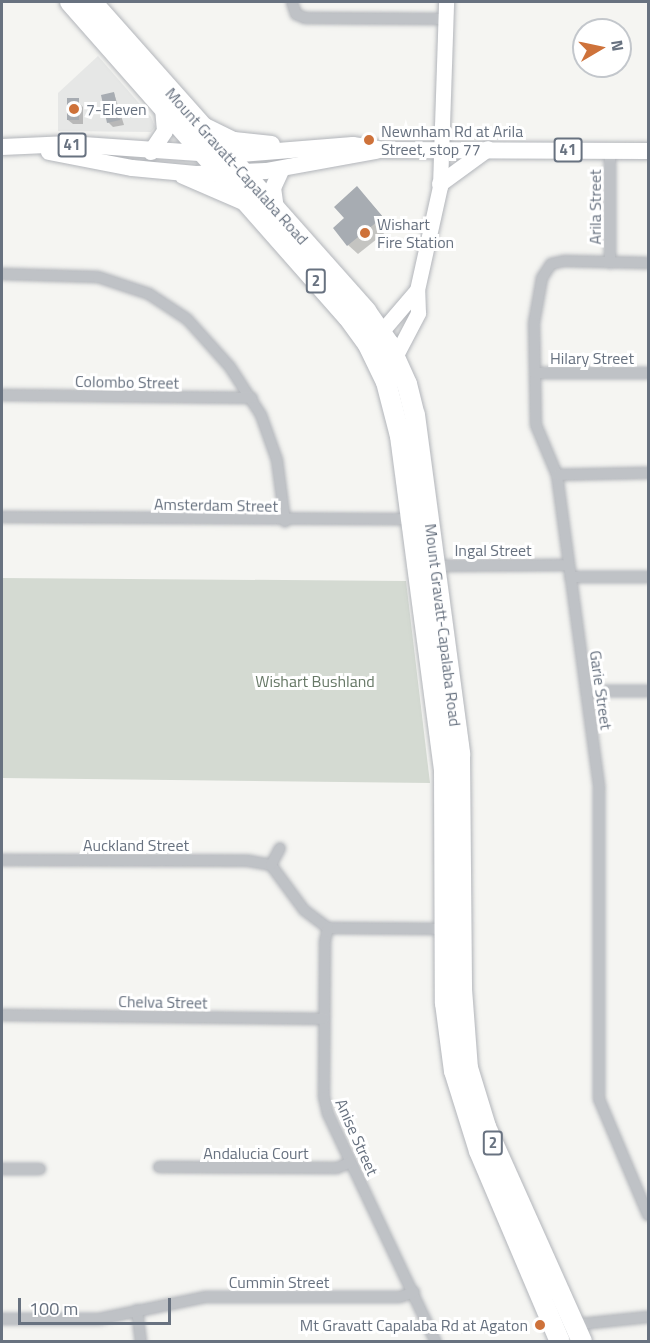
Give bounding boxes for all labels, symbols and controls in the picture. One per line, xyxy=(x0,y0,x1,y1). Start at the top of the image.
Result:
north arrow xyxy=(572,18,632,78)
text: N xyxy=(605,38,631,53)
street label: Mount Gravatt-Capalaba Road xyxy=(162,84,312,248)
place label: 7-Eleven xyxy=(86,99,147,119)
marker: 7-Eleven xyxy=(67,102,81,116)
place label: Newnham Rd at Arila Street, stop 77 xyxy=(381,121,523,159)
road number: 41 xyxy=(57,133,87,157)
marker: Newnham Rd at Arila Street, stop 77 xyxy=(362,133,376,147)
road number: 41 xyxy=(553,138,583,162)
street label: Arila Street xyxy=(585,169,605,245)
place label: Wishart Fire Station xyxy=(377,214,454,252)
marker: Wishart Fire Station xyxy=(358,226,372,240)
road number: 2 xyxy=(306,269,326,293)
street label: Hilary Street xyxy=(550,348,634,368)
street label: Colombo Street xyxy=(75,371,179,393)
street label: Amsterdam Street xyxy=(154,494,278,516)
street label: Mount Gravatt-Capalaba Road xyxy=(421,522,465,728)
street label: Ingal Street xyxy=(454,540,532,560)
street label: Garie Street xyxy=(586,649,616,731)
park label: Wishart Bushland xyxy=(255,671,375,691)
street label: Auckland Street xyxy=(83,835,189,855)
street label: Chelva Street xyxy=(118,992,208,1012)
street label: Anise Street xyxy=(332,1096,382,1178)
road number: 2 xyxy=(482,1131,504,1155)
street label: Andalucia Court xyxy=(203,1143,309,1163)
street label: Cummin Street xyxy=(229,1272,329,1292)
scale bar xyxy=(21,1286,174,1324)
text: 100 m xyxy=(29,1295,78,1322)
place label: Mt Gravatt Capalaba Rd at Agaton xyxy=(300,1315,528,1335)
marker: Mt Gravatt Capalaba Rd at Agaton xyxy=(533,1318,547,1332)

